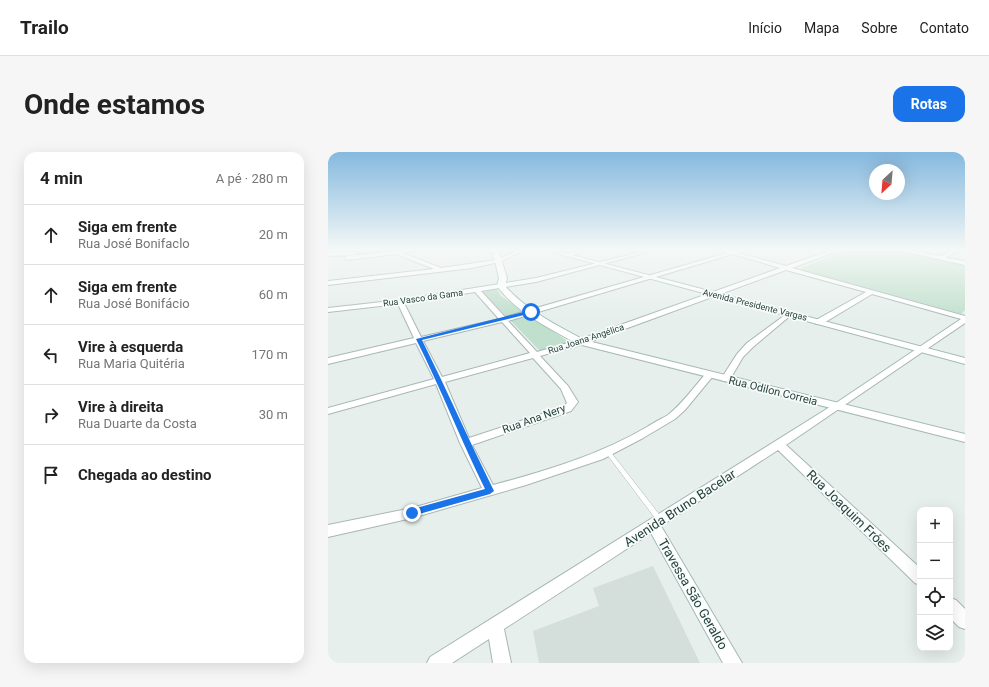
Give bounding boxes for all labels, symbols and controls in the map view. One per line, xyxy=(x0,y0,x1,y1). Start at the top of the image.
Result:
text: Trailo xyxy=(20,16,69,39)
text: Início xyxy=(748,20,782,36)
text: Mapa xyxy=(804,20,839,36)
text: Sobre xyxy=(861,20,898,36)
text: Contato xyxy=(920,20,969,36)
button: Rotas xyxy=(893,86,965,122)
text: Onde estamos xyxy=(24,88,205,121)
north arrow xyxy=(869,164,905,200)
text: 4 min xyxy=(40,168,83,188)
text: A pé · 280 m xyxy=(216,171,288,186)
text: Siga em frente xyxy=(78,218,177,236)
icon: ahead xyxy=(40,224,62,246)
text: 20 m xyxy=(259,227,288,242)
text: Rua José Bonifaclo xyxy=(78,236,190,251)
text: Siga em frente xyxy=(78,278,177,296)
icon: ahead xyxy=(40,284,62,306)
text: 60 m xyxy=(259,287,288,302)
street label: Rua Vasco da Gama xyxy=(382,287,464,309)
street label: Avenida Presidente Vargas xyxy=(702,287,809,323)
text: Rua José Bonifácio xyxy=(78,296,190,311)
route start xyxy=(522,303,540,321)
street label: Rua Joana Angélica xyxy=(547,322,625,356)
text: Vire à esquerda xyxy=(78,338,183,356)
icon: left xyxy=(40,344,62,366)
text: 170 m xyxy=(251,347,288,362)
text: Rua Maria Quitéria xyxy=(78,356,185,371)
street label: Rua Odilon Correia xyxy=(727,374,819,408)
text: Vire à direita xyxy=(78,398,164,416)
street label: Rua Ana Nery xyxy=(501,401,568,436)
icon: right xyxy=(40,404,62,426)
text: 30 m xyxy=(259,407,288,422)
text: Rua Duarte da Costa xyxy=(78,416,197,431)
icon: arrive xyxy=(40,464,62,486)
text: Chegada ao destino xyxy=(78,466,212,484)
street label: Avenida Bruno Bacelar xyxy=(621,466,739,550)
street label: Rua Joaquim Fróes xyxy=(804,467,895,555)
route end xyxy=(403,504,421,522)
map controls xyxy=(917,507,953,651)
button: + xyxy=(917,507,953,543)
street label: Travessa São Geraldo xyxy=(655,536,731,652)
button: − xyxy=(917,543,953,579)
button: locate xyxy=(917,579,953,615)
button: layers xyxy=(917,615,953,651)

